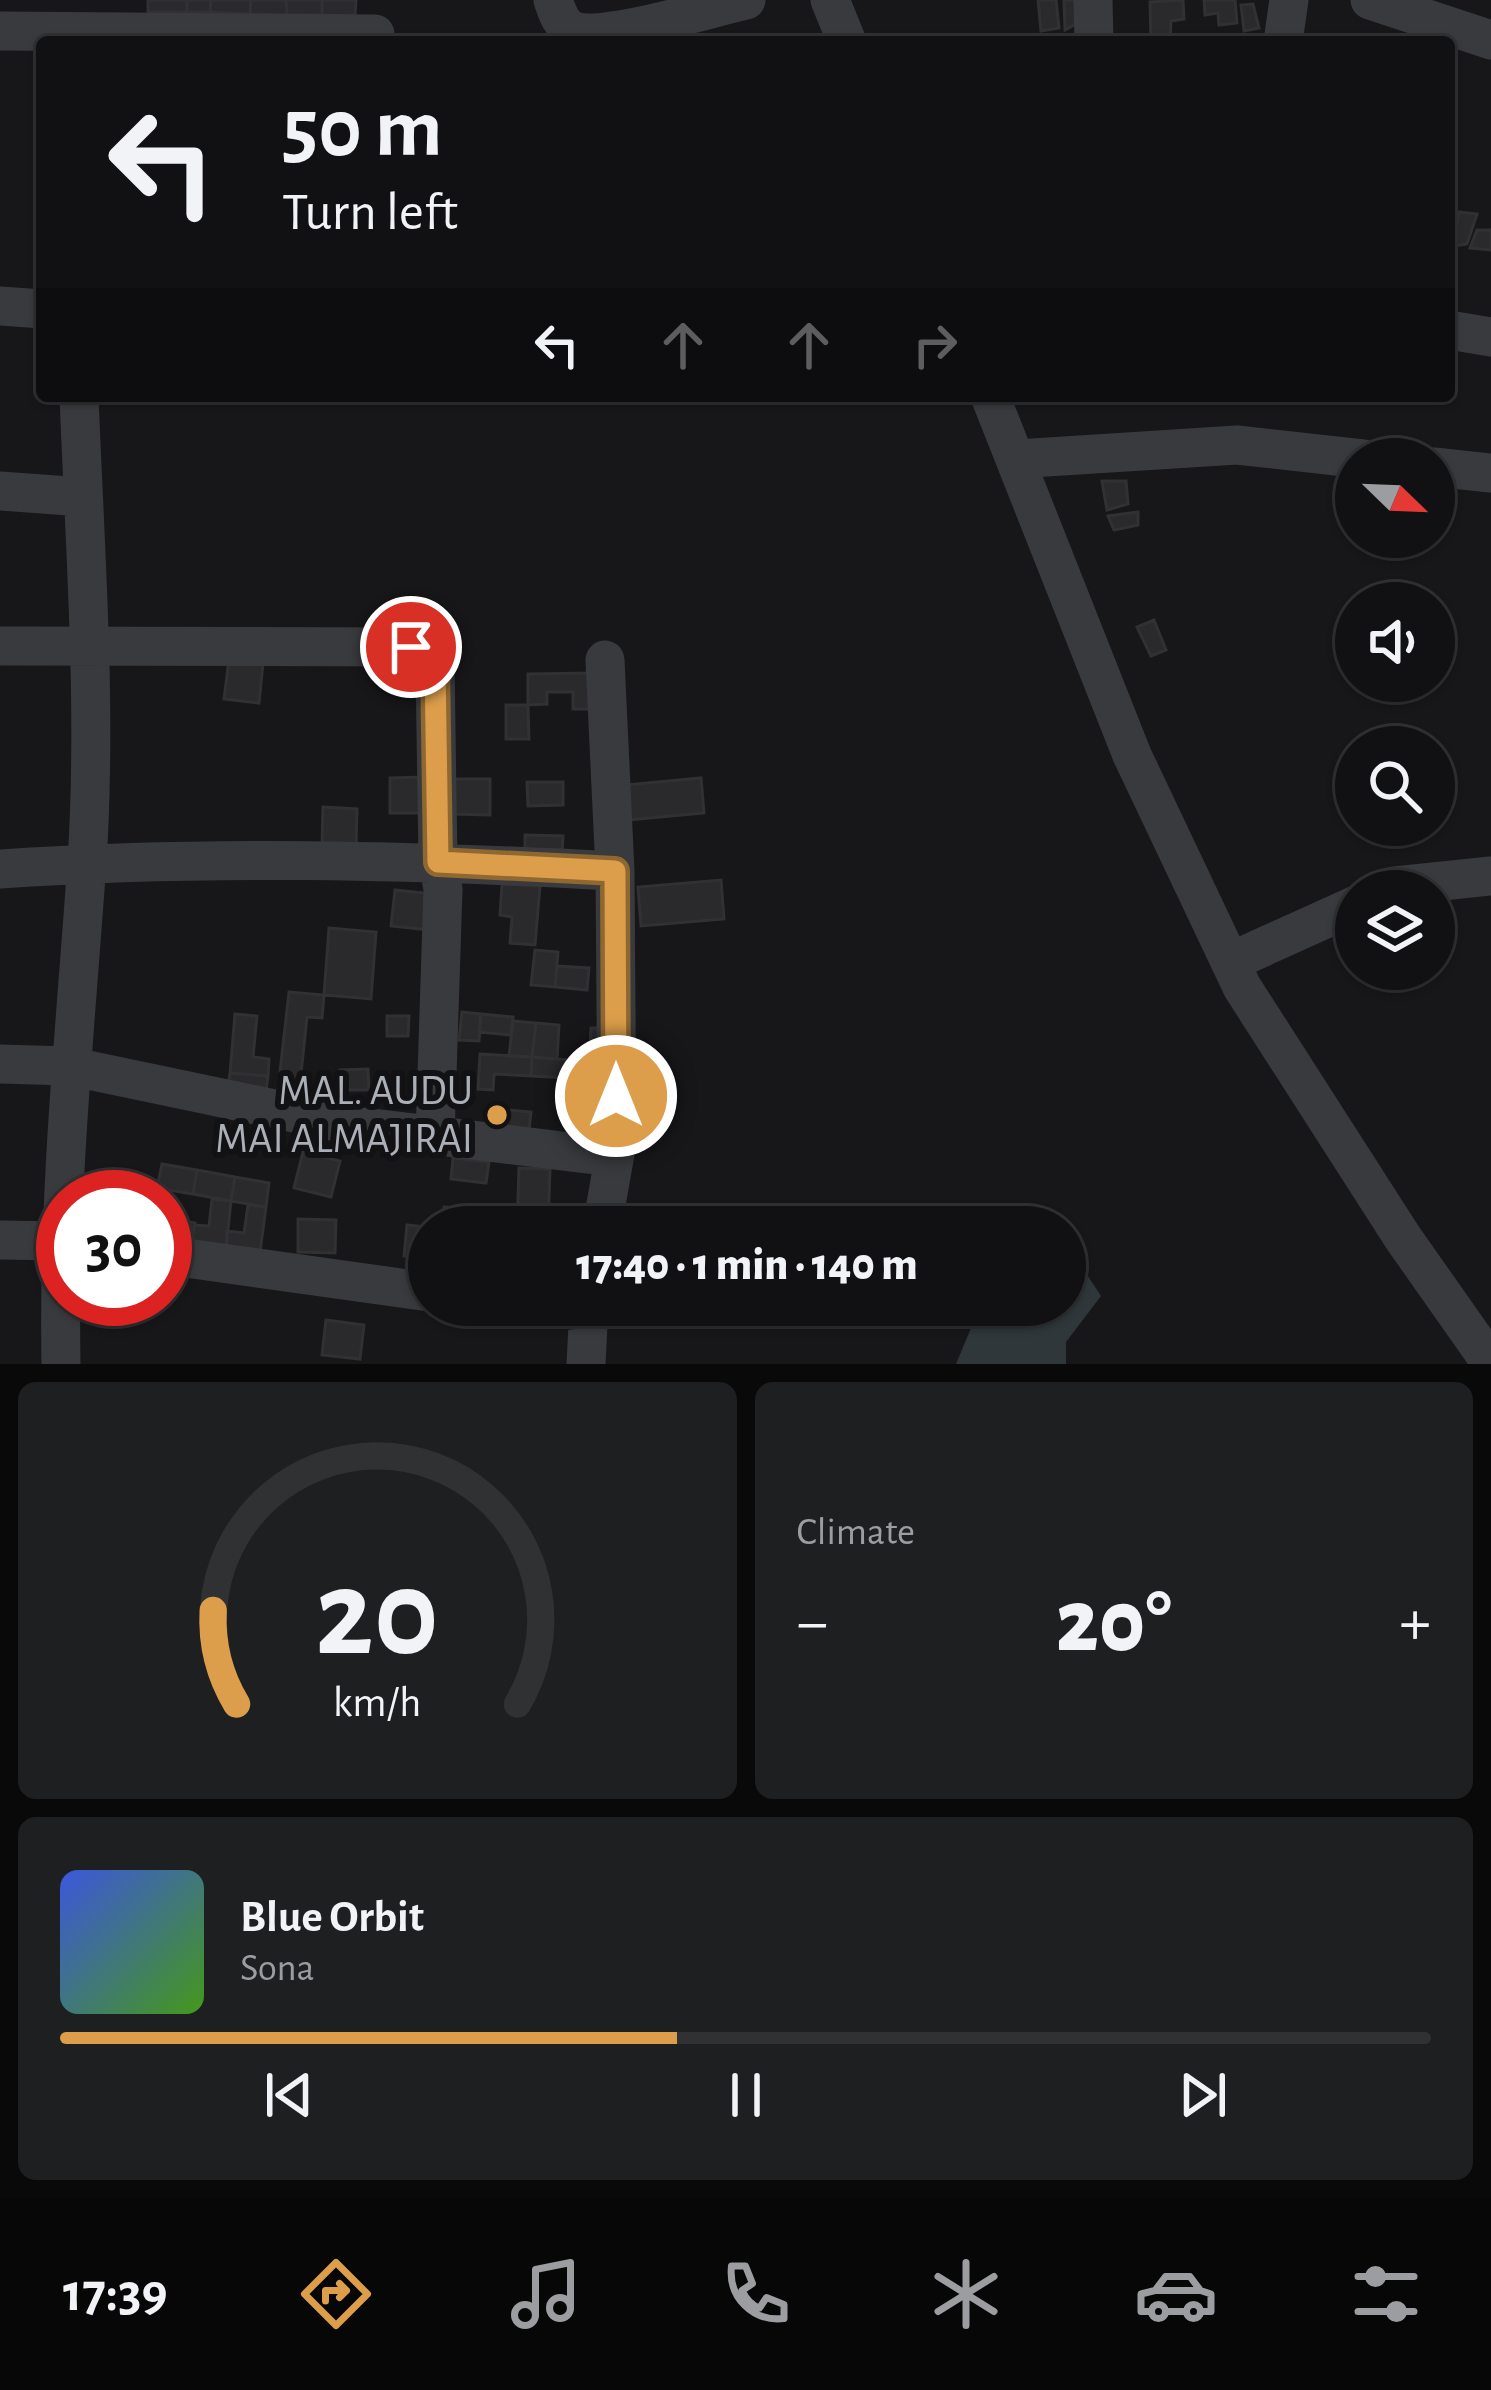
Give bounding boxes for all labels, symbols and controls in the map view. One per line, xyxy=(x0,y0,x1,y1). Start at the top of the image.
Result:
icon: left xyxy=(84,84,240,240)
text: 50 m xyxy=(282,88,443,172)
text: Turn left xyxy=(282,186,458,240)
icon: left xyxy=(524,312,590,378)
icon: ahead xyxy=(650,312,716,378)
icon: ahead xyxy=(776,312,842,378)
icon: right xyxy=(902,312,968,378)
north arrow xyxy=(1335,438,1455,558)
map controls xyxy=(1335,438,1455,990)
button: sound xyxy=(1335,582,1455,702)
pin xyxy=(360,596,462,698)
icon: arrive xyxy=(378,614,444,680)
button: search xyxy=(1335,726,1455,846)
button: layers xyxy=(1335,870,1455,990)
position arrow xyxy=(553,1033,679,1159)
place label: MAL. AUDU MAI ALMAJIRAI xyxy=(215,1070,473,1160)
marker: MAL. AUDU MAI ALMAJIRAI xyxy=(484,1102,510,1128)
speed limit sign: 30 xyxy=(36,1170,192,1326)
text: 17:40 · 1 min · 140 m xyxy=(576,1243,918,1288)
text: Climate xyxy=(797,1513,915,1552)
text: 20 xyxy=(315,1553,439,1678)
text: 20° xyxy=(1056,1578,1172,1668)
text: − xyxy=(797,1590,828,1656)
text: + xyxy=(1399,1590,1431,1656)
text: km/h xyxy=(333,1681,421,1724)
text: Blue Orbit xyxy=(240,1895,424,1940)
text: Sona xyxy=(240,1949,315,1988)
icon: previous xyxy=(256,2062,322,2128)
icon: pause xyxy=(713,2062,779,2128)
icon: next xyxy=(1170,2062,1236,2128)
icon: directions xyxy=(294,2252,378,2336)
icon: music xyxy=(504,2252,588,2336)
icon: phone xyxy=(714,2252,798,2336)
icon: climate xyxy=(924,2252,1008,2336)
icon: car xyxy=(1134,2252,1218,2336)
icon: filters xyxy=(1344,2252,1428,2336)
text: 17:39 xyxy=(63,2267,168,2321)

